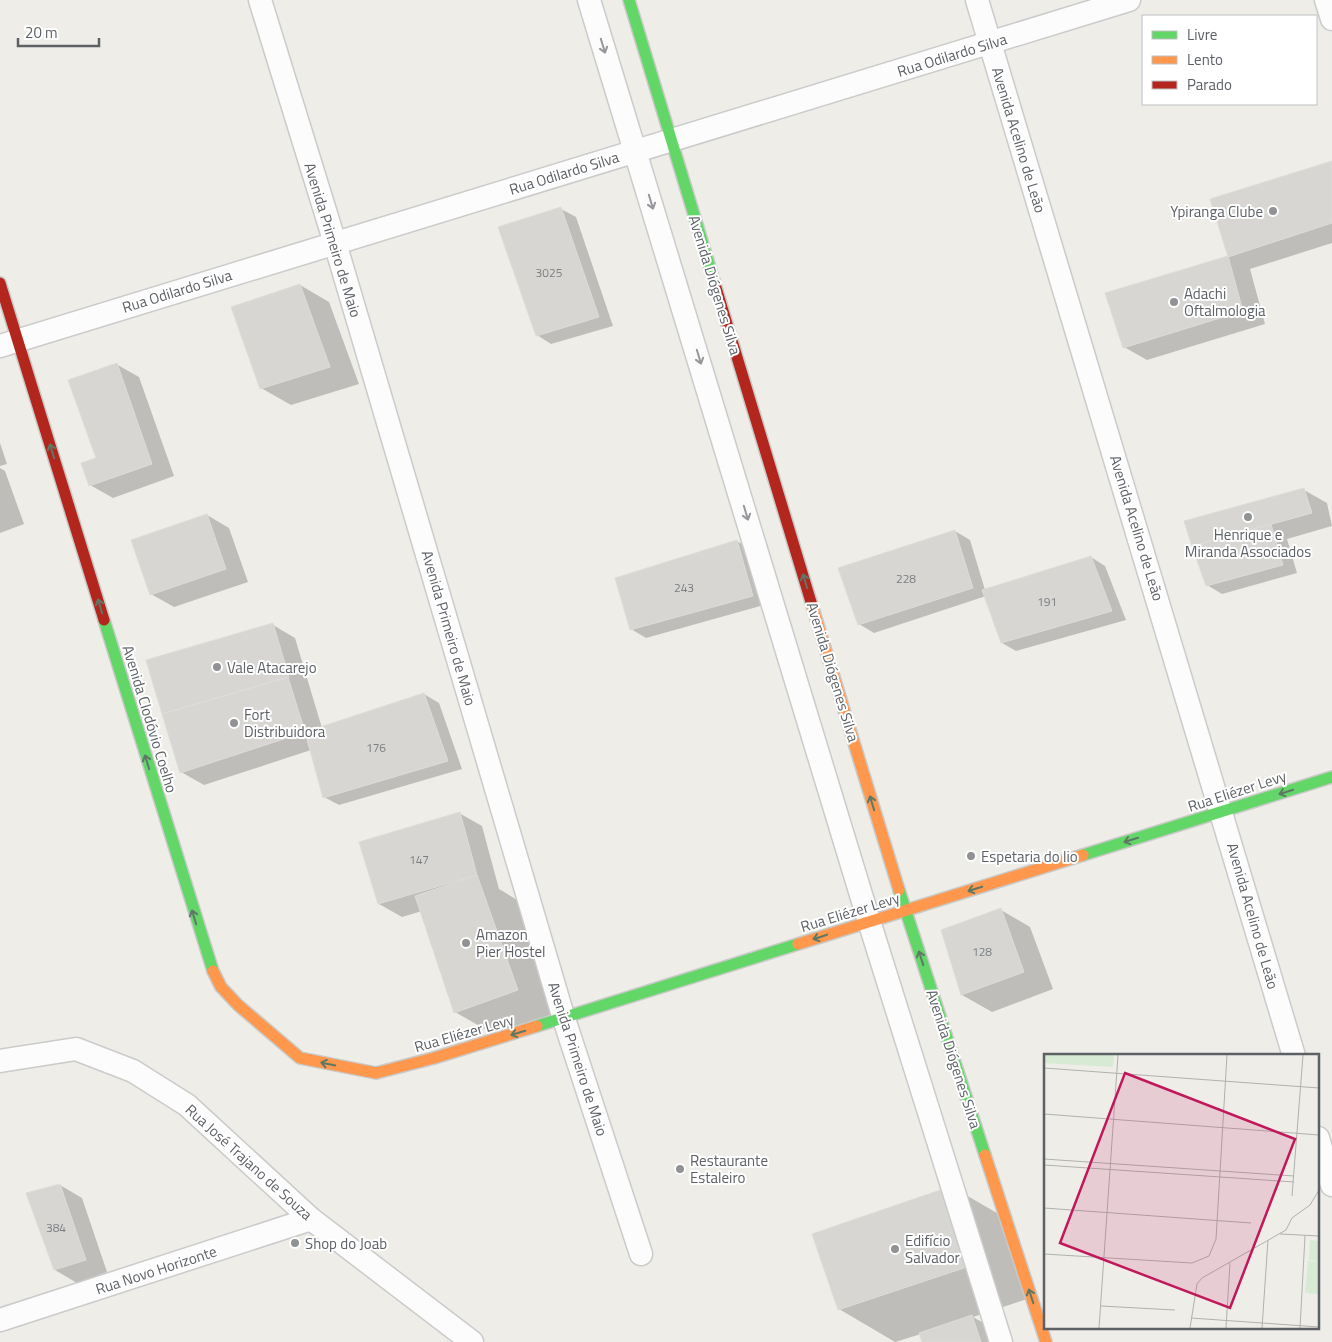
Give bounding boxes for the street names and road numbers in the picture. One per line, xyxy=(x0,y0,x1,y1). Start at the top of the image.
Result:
street label: Rua Odilardo Silva xyxy=(894,27,1010,83)
street label: Avenida Acelino de Leão xyxy=(986,64,1052,216)
street label: Rua Odilardo Silva xyxy=(506,145,622,201)
street label: Avenida Primeiro de Maio xyxy=(299,160,367,320)
street label: Avenida Diógenes Silva xyxy=(683,212,747,358)
street label: Rua Odilardo Silva xyxy=(119,263,235,319)
street label: Avenida Acelino de Leão xyxy=(1104,452,1170,604)
street label: Avenida Primeiro de Maio xyxy=(416,548,482,708)
street label: Avenida Diógenes Silva xyxy=(801,599,865,745)
street label: Avenida Clodóvio Coelho xyxy=(117,642,183,796)
street label: Rua Eliézer Levy xyxy=(1185,764,1289,818)
street label: Avenida Acelino de Leão xyxy=(1221,840,1285,992)
street label: Rua Eliézer Levy xyxy=(798,886,902,938)
street label: Avenida Primeiro de Maio xyxy=(542,979,614,1139)
street label: Avenida Diógenes Silva xyxy=(921,987,987,1132)
street label: Rua Eliézer Levy xyxy=(412,1008,516,1058)
street label: Rua José Trajano de Souza xyxy=(180,1098,318,1226)
street label: Rua Novo Horizonte xyxy=(92,1240,220,1300)

